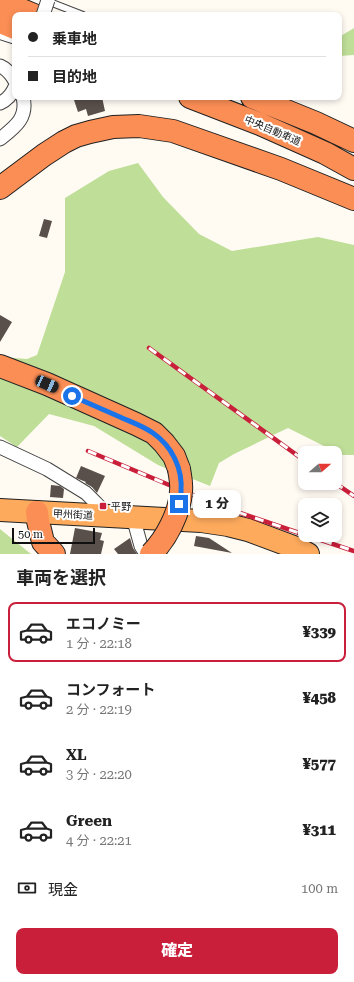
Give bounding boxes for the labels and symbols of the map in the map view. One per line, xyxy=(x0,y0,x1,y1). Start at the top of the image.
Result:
street label: 中央自動車道 xyxy=(243,114,303,147)
car xyxy=(34,374,60,394)
route start xyxy=(63,387,81,405)
north arrow xyxy=(298,446,342,490)
callout: 1 分 xyxy=(193,490,241,518)
route end xyxy=(170,495,188,513)
marker: 平野 xyxy=(98,501,108,511)
place label: 平野 xyxy=(111,501,131,512)
street label: 甲州街道 xyxy=(53,508,93,521)
scale bar xyxy=(12,526,95,545)

